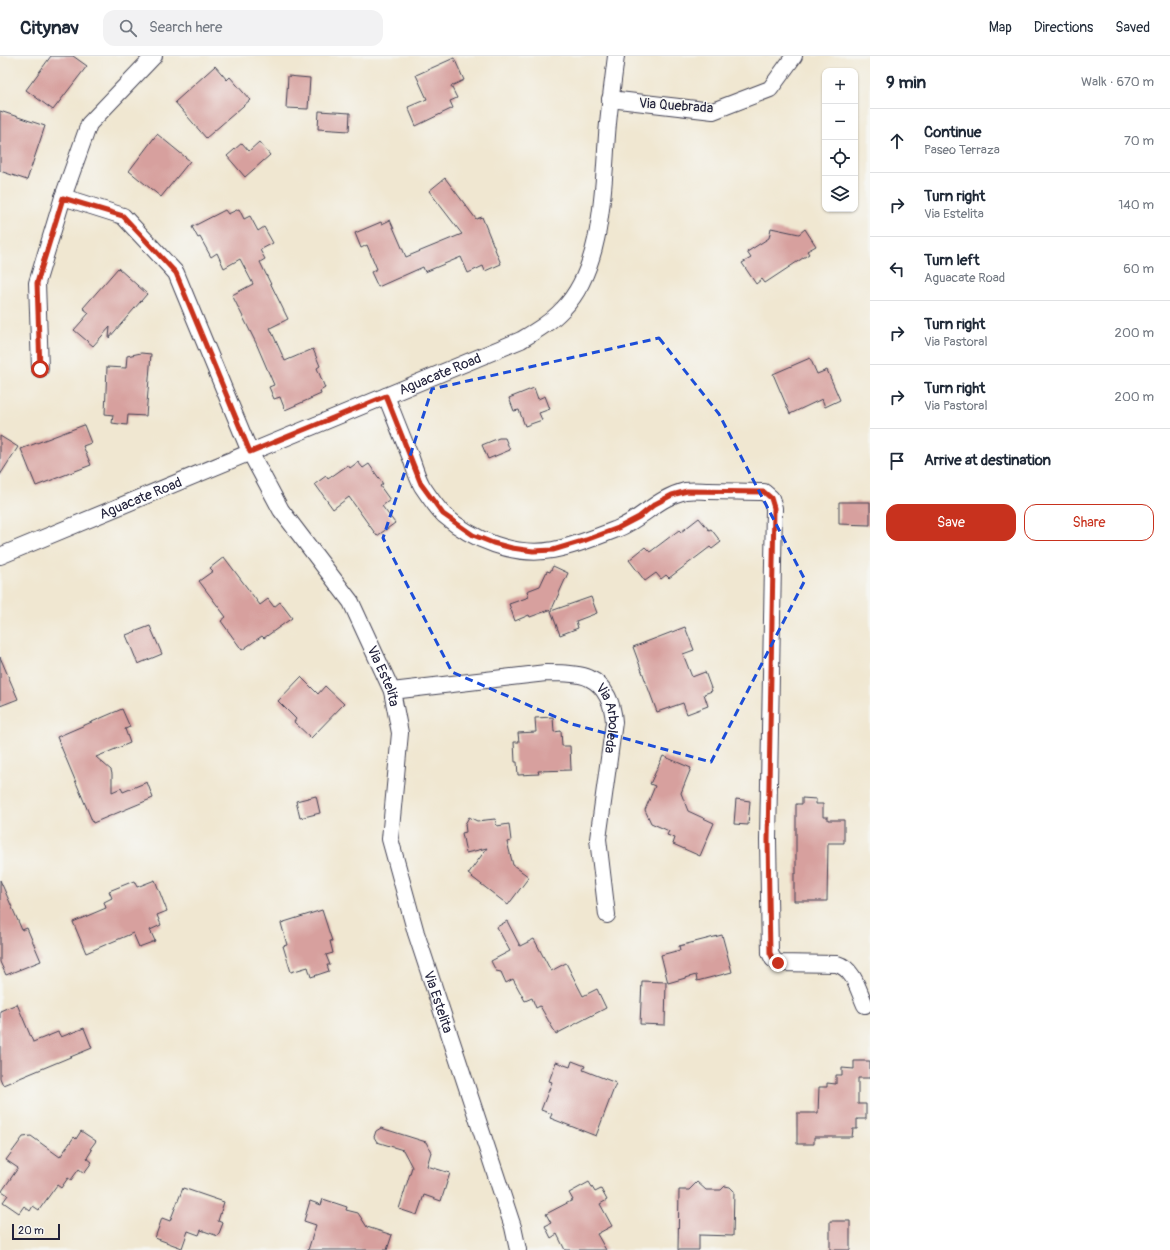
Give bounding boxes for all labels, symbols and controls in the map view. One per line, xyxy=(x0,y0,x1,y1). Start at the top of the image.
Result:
search box xyxy=(103,10,383,46)
text: Citynav xyxy=(20,16,79,40)
icon: search xyxy=(117,17,139,39)
text: Search here xyxy=(149,18,222,37)
text: Map xyxy=(989,19,1012,36)
text: Directions xyxy=(1034,19,1093,36)
text: Saved xyxy=(1115,19,1150,36)
map controls xyxy=(822,68,858,212)
button: + xyxy=(822,68,858,104)
text: 9 min xyxy=(886,72,926,93)
text: Walk · 670 m xyxy=(1081,74,1154,90)
street label: Via Quebrada xyxy=(638,94,714,117)
button: − xyxy=(822,104,858,140)
text: Continue xyxy=(924,123,982,142)
icon: ahead xyxy=(886,130,908,152)
text: 70 m xyxy=(1124,133,1154,149)
button: locate xyxy=(822,140,858,176)
text: Paseo Terraza xyxy=(924,142,1000,158)
button: layers xyxy=(822,176,858,212)
text: Turn right xyxy=(924,187,985,206)
icon: right xyxy=(886,194,908,216)
text: 140 m xyxy=(1118,197,1154,213)
text: Via Estelita xyxy=(924,206,984,222)
text: Turn left xyxy=(924,251,980,270)
icon: left xyxy=(886,258,908,280)
text: 60 m xyxy=(1123,261,1154,277)
text: Aguacate Road xyxy=(924,270,1005,286)
text: Turn right xyxy=(924,315,985,334)
icon: right xyxy=(886,322,908,344)
text: 200 m xyxy=(1115,325,1154,341)
text: Via Pastoral xyxy=(924,334,987,350)
street label: Aguacate Road xyxy=(396,349,484,399)
route start xyxy=(31,360,49,378)
text: Turn right xyxy=(924,379,985,398)
icon: right xyxy=(886,386,908,408)
text: 200 m xyxy=(1115,389,1154,405)
text: Via Pastoral xyxy=(924,398,987,414)
icon: arrive xyxy=(886,450,908,472)
text: Arrive at destination xyxy=(924,451,1051,470)
street label: Aguacate Road xyxy=(97,474,184,523)
button: Save xyxy=(886,504,1016,541)
button: Share xyxy=(1024,504,1154,541)
street label: Via Estelita xyxy=(363,643,403,708)
street label: Via Arboleda xyxy=(592,680,622,754)
route end xyxy=(769,954,787,972)
street label: Via Estelita xyxy=(420,969,456,1035)
scale bar xyxy=(12,1222,60,1241)
text: 20 m xyxy=(18,1224,44,1237)

